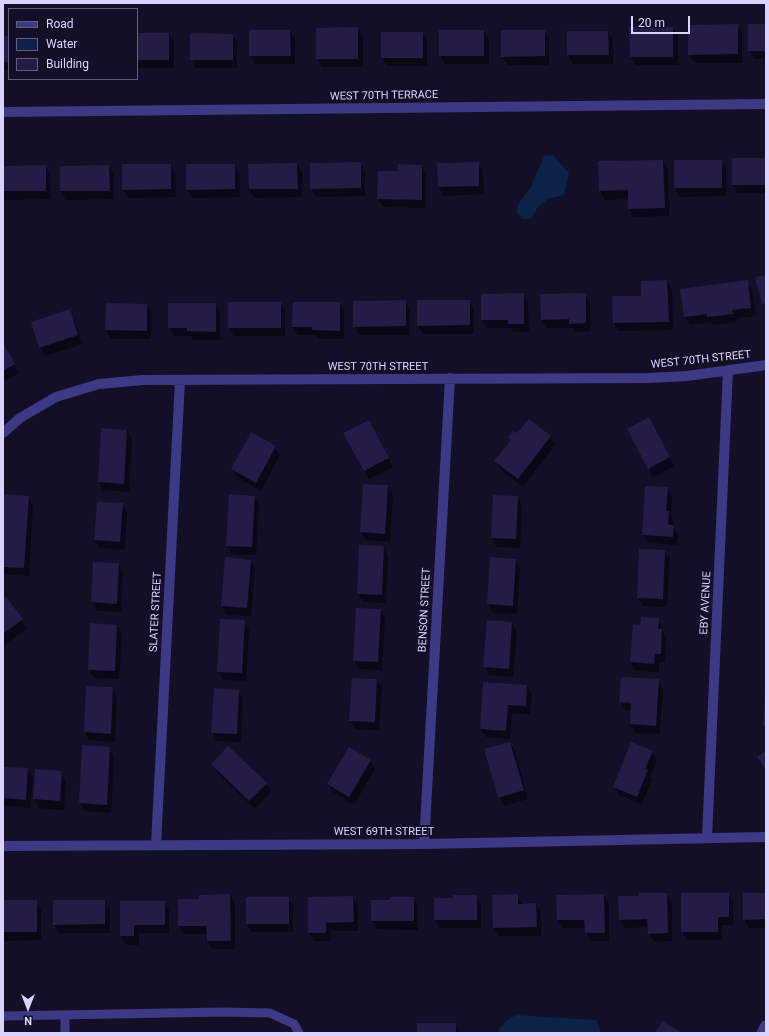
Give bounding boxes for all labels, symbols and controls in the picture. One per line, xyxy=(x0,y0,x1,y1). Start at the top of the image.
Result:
legend xyxy=(8,8,138,80)
scale bar xyxy=(633,8,692,34)
text: 20 m xyxy=(638,16,665,30)
text: Road xyxy=(46,17,74,31)
text: Water xyxy=(46,37,77,51)
text: Building xyxy=(46,57,89,71)
street label: WEST 70TH TERRACE xyxy=(330,88,438,104)
street label: WEST 70TH STREET xyxy=(650,348,752,372)
street label: WEST 70TH STREET xyxy=(328,360,428,374)
street label: BENSON STREET xyxy=(416,567,434,653)
street label: EBY AVENUE xyxy=(698,571,714,635)
street label: SLATER STREET xyxy=(147,572,165,652)
street label: WEST 69TH STREET xyxy=(334,825,434,839)
north arrow xyxy=(8,988,48,1028)
text: N xyxy=(24,1014,32,1027)

